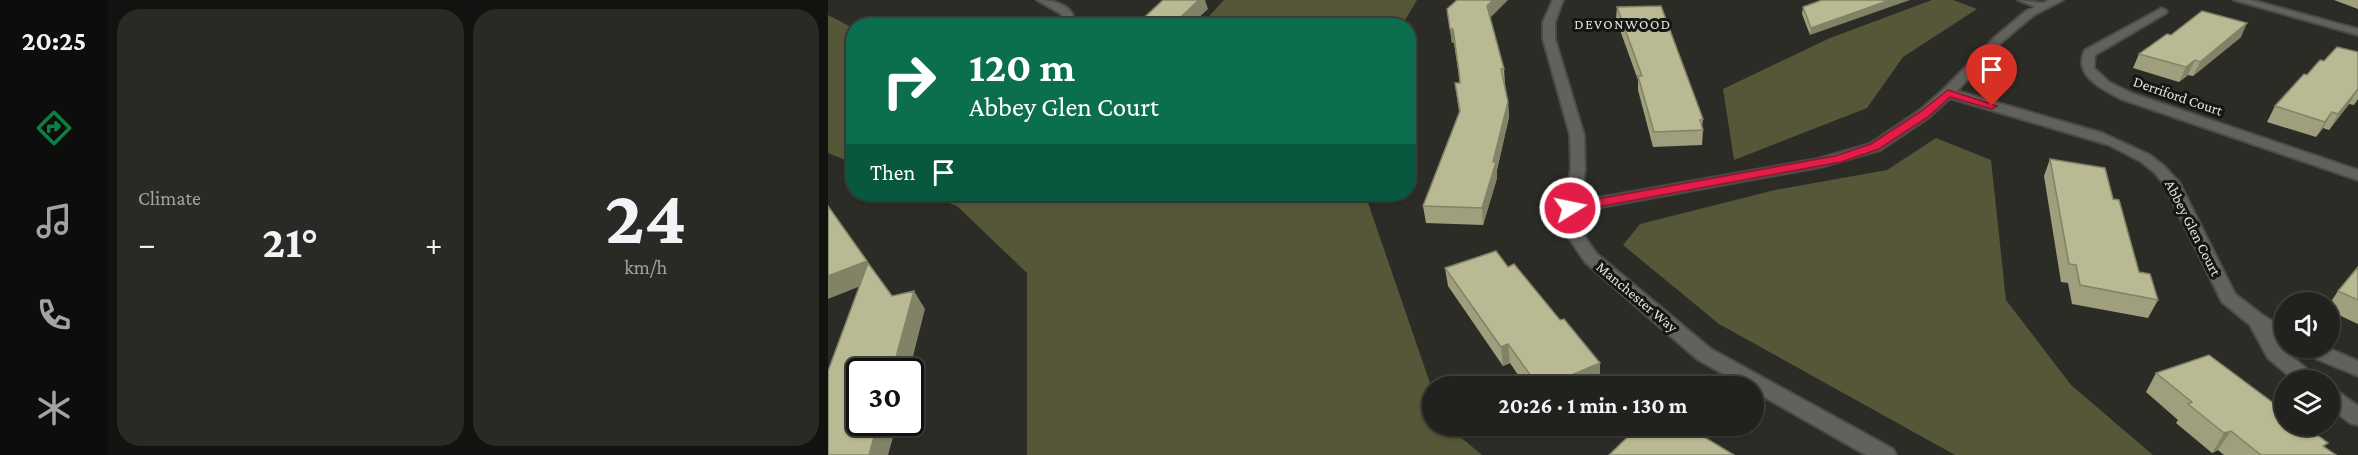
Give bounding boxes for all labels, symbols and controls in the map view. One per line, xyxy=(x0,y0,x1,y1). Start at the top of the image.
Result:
district label: DEVONWOOD xyxy=(1574,16,1672,32)
text: 20:25 xyxy=(22,26,86,56)
icon: right xyxy=(870,42,948,120)
text: 120 m xyxy=(969,43,1075,90)
pin xyxy=(1966,44,2017,106)
icon: arrive xyxy=(1975,53,2008,86)
street label: Derriford Court xyxy=(2131,73,2226,119)
text: Abbey Glen Court xyxy=(969,92,1159,122)
icon: directions xyxy=(33,107,75,149)
icon: arrive xyxy=(927,156,960,189)
text: Then xyxy=(870,160,915,185)
text: 24 xyxy=(605,173,687,260)
position arrow xyxy=(1538,176,1602,240)
street label: Abbey Glen Court xyxy=(2161,177,2225,280)
text: Climate xyxy=(138,187,201,209)
icon: music xyxy=(33,200,75,242)
text: 21° xyxy=(262,217,318,267)
text: − xyxy=(138,225,155,262)
text: + xyxy=(425,225,443,262)
text: km/h xyxy=(624,256,667,278)
street label: Manchester Way xyxy=(1593,259,1681,336)
map controls xyxy=(2274,292,2340,436)
button: sound xyxy=(2274,292,2340,358)
icon: phone xyxy=(33,294,75,336)
speed limit sign: 30 xyxy=(846,358,924,436)
button: layers xyxy=(2274,370,2340,436)
icon: climate xyxy=(33,387,75,429)
text: 20:26 · 1 min · 130 m xyxy=(1499,393,1687,418)

